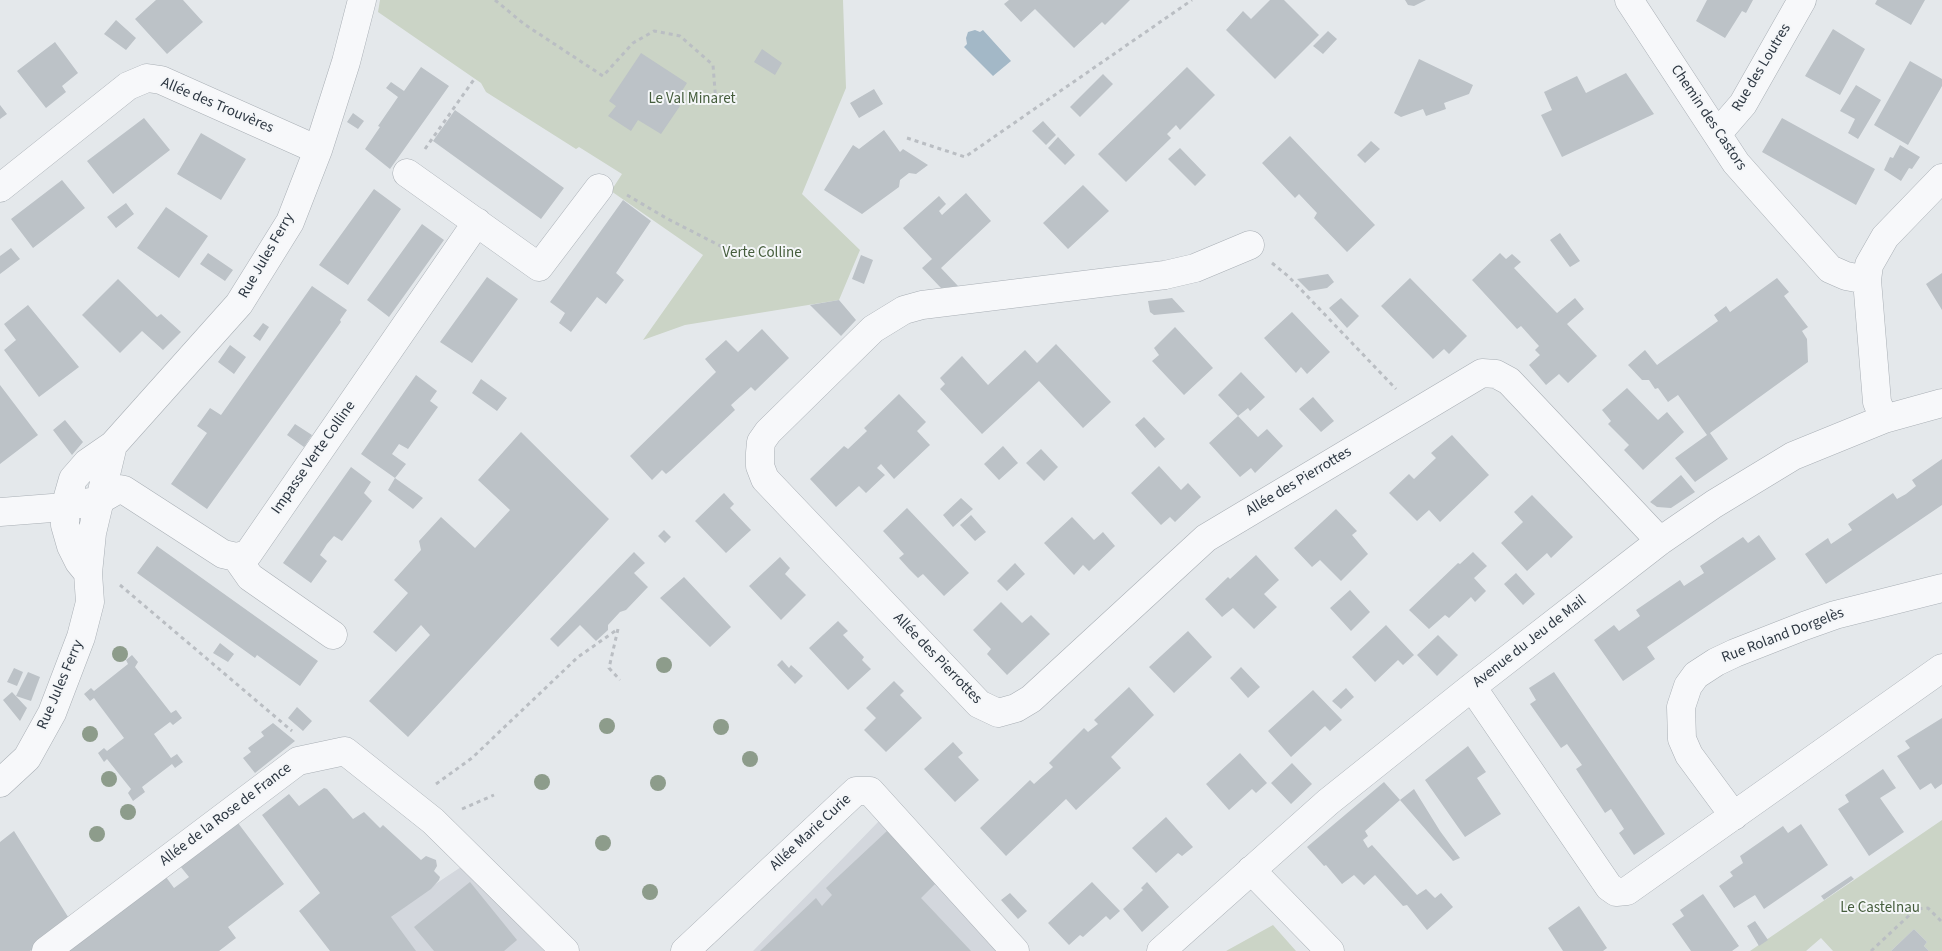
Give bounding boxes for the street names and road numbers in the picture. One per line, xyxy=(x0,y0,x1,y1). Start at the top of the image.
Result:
street label: Rue des Loutres xyxy=(1729,21,1795,115)
street label: Chemin des Castors xyxy=(1666,62,1750,174)
street label: Allée des Trouvères xyxy=(158,74,276,138)
street label: Rue Jules Ferry xyxy=(235,210,299,302)
street label: Impasse Verte Colline xyxy=(268,398,360,518)
street label: Allée des Pierrottes xyxy=(1243,443,1355,521)
street label: Avenue du Jeu de Mail xyxy=(1470,592,1590,692)
street label: Rue Roland Dorgelès xyxy=(1719,604,1847,668)
street label: Allée des Pierrottes xyxy=(889,610,985,708)
street label: Rue Jules Ferry xyxy=(34,638,88,732)
street label: Allée de la Rose de France xyxy=(156,760,296,870)
street label: Allée Marie Curie xyxy=(767,791,855,875)

